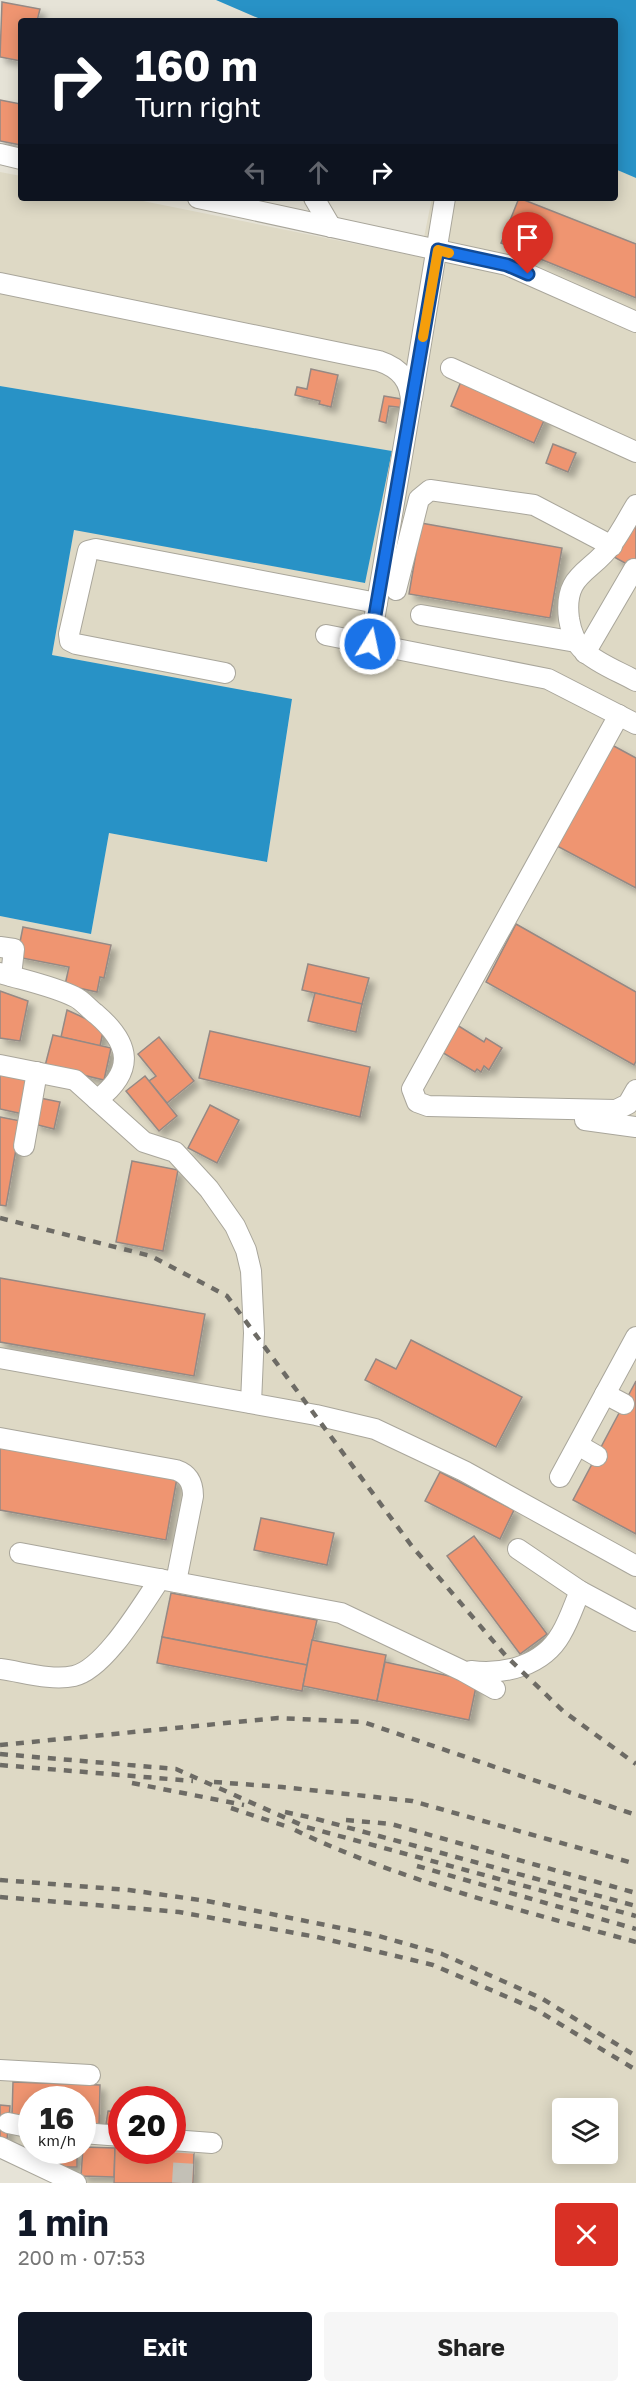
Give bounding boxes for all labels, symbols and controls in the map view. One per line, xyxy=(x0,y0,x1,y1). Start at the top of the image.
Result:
text: 160 m xyxy=(135,40,258,90)
icon: right xyxy=(36,42,114,120)
text: Turn right xyxy=(135,91,261,123)
icon: left xyxy=(239,156,272,189)
icon: ahead xyxy=(302,156,335,189)
icon: right xyxy=(365,156,398,189)
pin xyxy=(502,212,553,274)
icon: arrive xyxy=(511,221,544,254)
position arrow xyxy=(338,612,402,676)
speed limit sign: 20 xyxy=(108,2086,186,2164)
map controls xyxy=(552,2098,618,2164)
button: layers xyxy=(552,2098,618,2164)
text: 16 xyxy=(40,2100,74,2136)
text: km/h xyxy=(38,2131,76,2149)
text: 1 min xyxy=(18,2201,109,2244)
button: close xyxy=(555,2203,618,2266)
text: 200 m · 07:53 xyxy=(18,2245,145,2269)
button: Exit xyxy=(18,2312,312,2381)
button: Share xyxy=(324,2312,618,2381)

